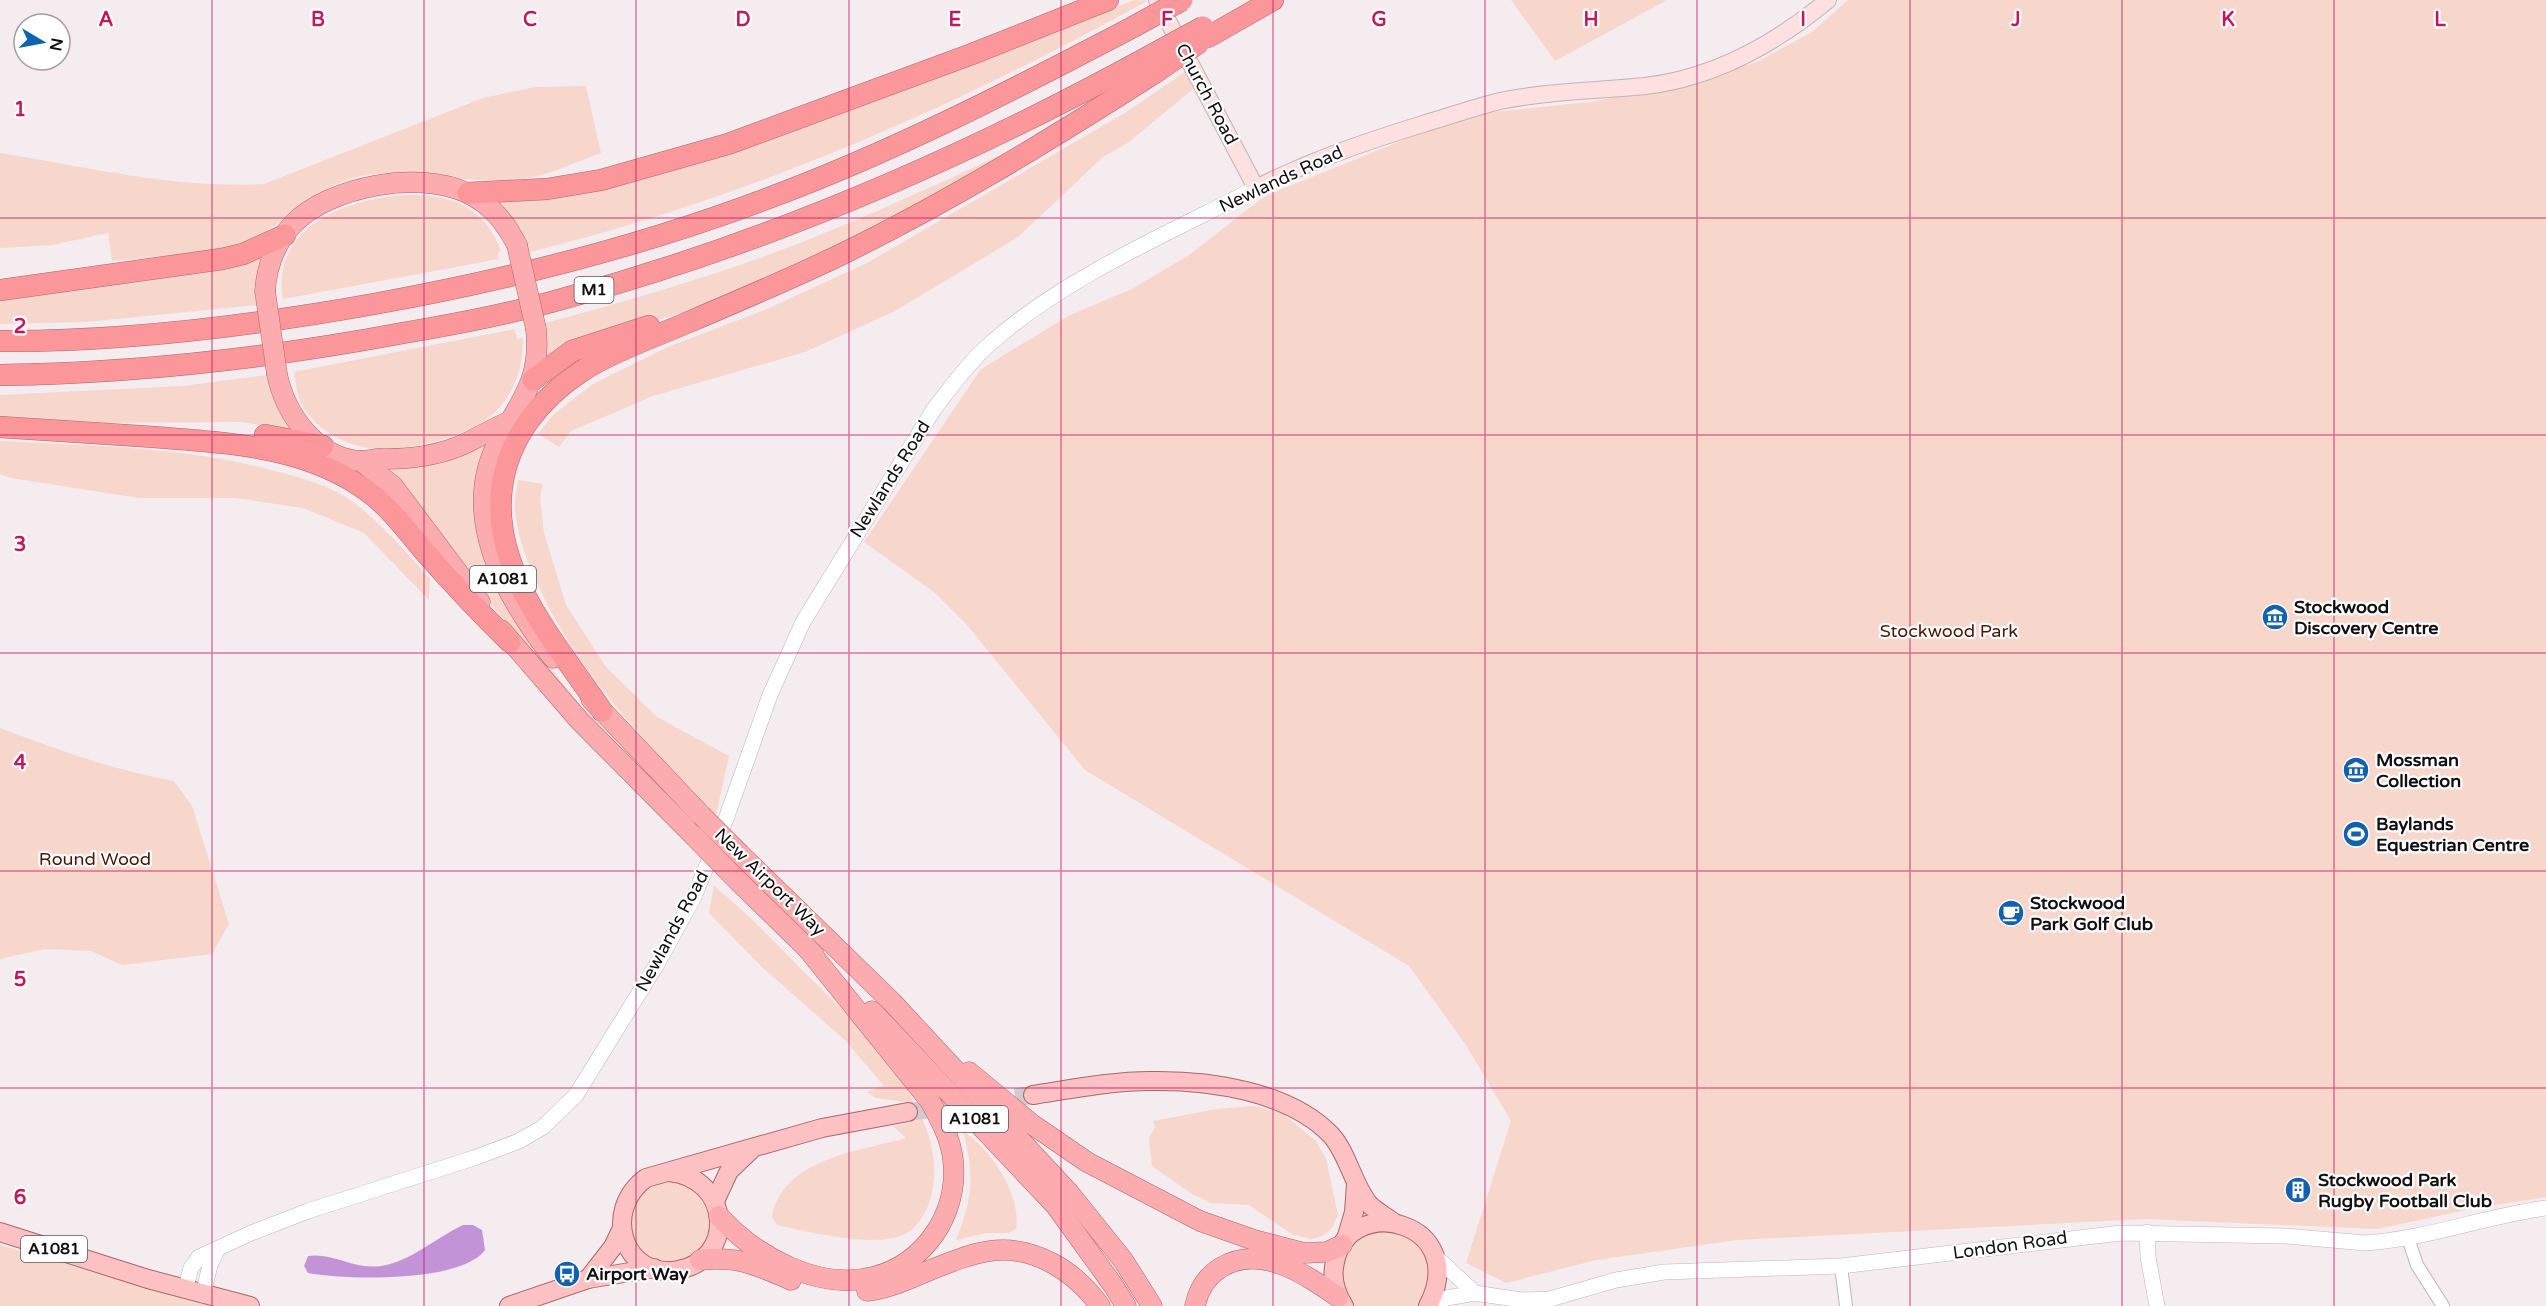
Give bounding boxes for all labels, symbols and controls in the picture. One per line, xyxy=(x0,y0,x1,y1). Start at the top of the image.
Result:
text: A xyxy=(99,8,114,32)
text: B xyxy=(311,8,325,32)
text: C xyxy=(523,8,537,32)
text: D xyxy=(735,8,751,32)
text: E xyxy=(949,8,962,32)
text: F xyxy=(1161,8,1173,32)
text: G xyxy=(1371,8,1387,32)
text: H xyxy=(1583,8,1599,32)
text: I xyxy=(1800,8,1806,32)
text: J xyxy=(2010,8,2021,32)
text: K xyxy=(2221,8,2235,32)
text: L xyxy=(2434,8,2446,32)
north arrow xyxy=(12,12,72,72)
text: N xyxy=(45,36,67,52)
street label: Church Road xyxy=(1171,40,1243,148)
text: 1 xyxy=(14,98,26,122)
street label: Newlands Road xyxy=(1216,141,1346,217)
road number: M1 xyxy=(574,277,614,303)
text: 2 xyxy=(14,315,26,339)
street label: Newlands Road xyxy=(845,416,935,542)
text: 3 xyxy=(14,533,26,557)
road number: A1081 xyxy=(470,566,536,592)
place label: Stockwood Discovery Centre xyxy=(2294,596,2439,639)
museum icon: Stockwood Discovery Centre xyxy=(2260,602,2290,632)
park label: Stockwood Park xyxy=(1880,620,2018,642)
place label: Mossman Collection xyxy=(2376,749,2461,792)
text: 4 xyxy=(14,751,27,775)
museum icon: Mossman Collection xyxy=(2341,755,2371,785)
place label: Baylands Equestrian Centre xyxy=(2376,813,2529,856)
sports icon: Baylands Equestrian Centre xyxy=(2341,819,2371,849)
street label: New Airport Way xyxy=(710,823,830,941)
park label: Round Wood xyxy=(39,848,151,870)
street label: Newlands Road xyxy=(631,867,713,995)
place label: Stockwood Park Golf Club xyxy=(2030,892,2153,935)
cafe icon: Stockwood Park Golf Club xyxy=(1996,898,2026,928)
text: 5 xyxy=(14,968,26,992)
road number: A1081 xyxy=(942,1106,1008,1132)
place label: Stockwood Park Rugby Football Club xyxy=(2318,1169,2492,1212)
building icon: Stockwood Park Rugby Football Club xyxy=(2283,1175,2313,1205)
text: 6 xyxy=(14,1186,26,1210)
street label: London Road xyxy=(1951,1226,2069,1264)
road number: A1081 xyxy=(21,1236,87,1262)
bus stop icon: Airport Way xyxy=(552,1259,582,1289)
place label: Airport Way xyxy=(586,1263,689,1285)

